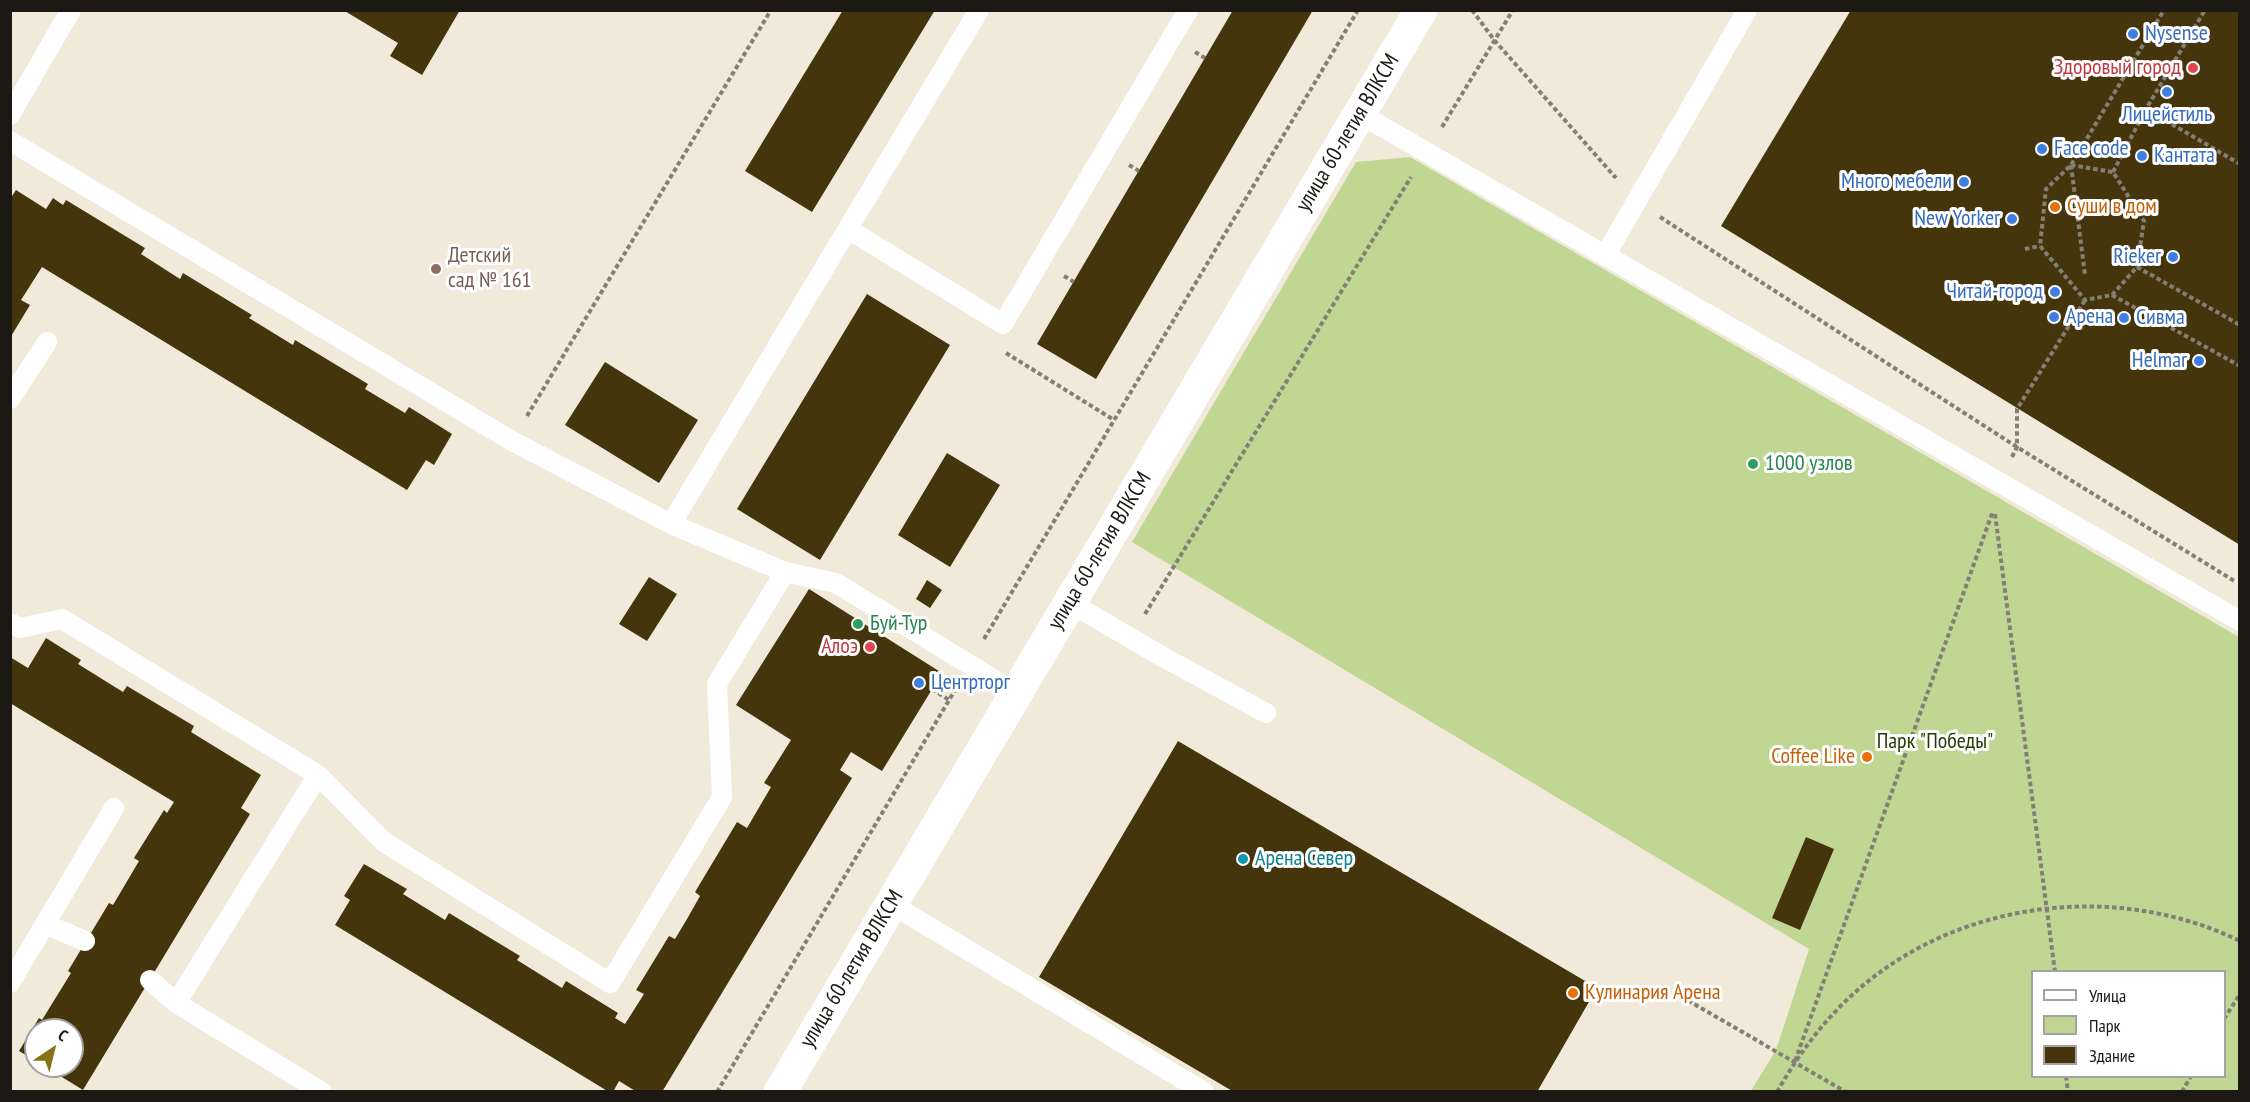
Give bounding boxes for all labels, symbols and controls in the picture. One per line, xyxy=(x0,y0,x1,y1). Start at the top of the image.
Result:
place label: Nysense xyxy=(2145,21,2208,47)
marker: Nysense xyxy=(2126,27,2140,41)
street label: улица 60-летия ВЛКСМ xyxy=(1291,49,1405,217)
place label: Здоровый город xyxy=(2054,55,2181,81)
marker: Здоровый город xyxy=(2186,61,2200,75)
marker: Лицейстиль xyxy=(2160,85,2174,99)
place label: Лицейстиль xyxy=(2122,102,2212,128)
place label: Face code xyxy=(2054,136,2129,162)
marker: Face code xyxy=(2035,142,2049,156)
place label: Кантата xyxy=(2154,143,2215,169)
marker: Кантата xyxy=(2135,149,2149,163)
place label: Много мебели xyxy=(1841,169,1952,195)
marker: Много мебели xyxy=(1957,175,1971,189)
place label: Суши в дом xyxy=(2067,194,2157,220)
marker: Суши в дом xyxy=(2048,200,2062,214)
place label: New Yorker xyxy=(1914,206,2000,232)
marker: New Yorker xyxy=(2005,212,2019,226)
place label: Детский сад № 161 xyxy=(448,243,531,294)
place label: Rieker xyxy=(2113,244,2161,270)
marker: Rieker xyxy=(2166,250,2180,264)
marker: Детский сад № 161 xyxy=(429,262,443,276)
place label: Читай-город xyxy=(1946,279,2043,305)
marker: Читай-город xyxy=(2048,285,2062,299)
place label: Арена xyxy=(2066,304,2113,330)
place label: Сивма xyxy=(2136,305,2185,331)
marker: Арена xyxy=(2047,310,2061,324)
marker: Сивма xyxy=(2117,311,2131,325)
place label: Helmar xyxy=(2132,348,2187,374)
marker: Helmar xyxy=(2192,354,2206,368)
place label: 1000 узлов xyxy=(1765,451,1853,477)
marker: 1000 узлов xyxy=(1746,457,1760,471)
street label: улица 60-летия ВЛКСМ xyxy=(1043,467,1157,635)
place label: Буй-Тур xyxy=(870,611,927,637)
marker: Буй-Тур xyxy=(851,617,865,631)
place label: Алоэ xyxy=(821,634,858,660)
marker: Алоэ xyxy=(863,640,877,654)
place label: Центрторг xyxy=(931,670,1010,696)
marker: Центрторг xyxy=(912,676,926,690)
park label: Парк "Победы" xyxy=(1877,729,1993,755)
place label: Coffee Like xyxy=(1771,744,1855,770)
marker: Coffee Like xyxy=(1860,750,1874,764)
place label: Арена Север xyxy=(1255,846,1353,872)
marker: Арена Север xyxy=(1236,852,1250,866)
street label: улица 60-летия ВЛКСМ xyxy=(795,885,909,1053)
legend xyxy=(2031,970,2226,1078)
place label: Кулинария Арена xyxy=(1585,980,1720,1006)
text: Улица xyxy=(2089,984,2126,1007)
marker: Кулинария Арена xyxy=(1566,986,1580,1000)
text: Парк xyxy=(2089,1014,2120,1037)
north arrow xyxy=(24,1018,84,1078)
text: С xyxy=(54,1025,72,1045)
text: Здание xyxy=(2089,1044,2135,1067)

